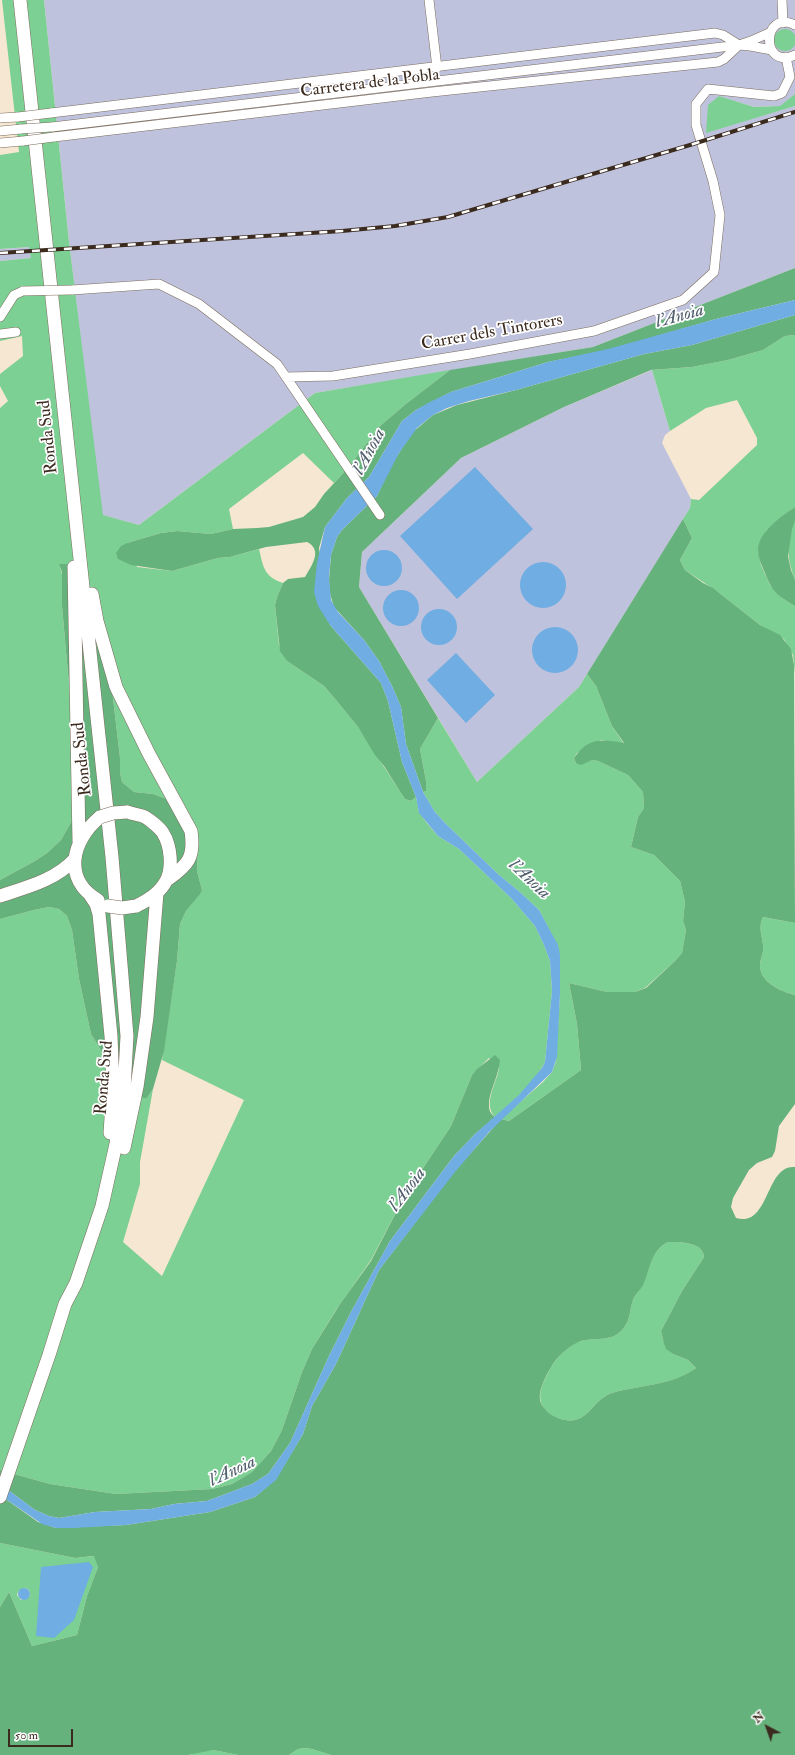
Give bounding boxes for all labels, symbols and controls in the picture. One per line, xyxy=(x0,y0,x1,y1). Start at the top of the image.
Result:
street label: Carretera de la Pobla xyxy=(299,65,441,103)
water label: l'Anoia xyxy=(654,300,706,334)
street label: Carrer dels Tintorers xyxy=(420,311,564,355)
street label: Ronda Sud xyxy=(35,399,63,475)
water label: l'Anoia xyxy=(349,425,391,479)
street label: Ronda Sud xyxy=(69,721,97,797)
water label: l'Anoia xyxy=(504,856,554,904)
street label: Ronda Sud xyxy=(92,1040,118,1116)
water label: l'Anoia xyxy=(385,1164,431,1216)
water label: l'Anoia xyxy=(206,1452,260,1492)
north arrow xyxy=(747,1707,787,1747)
text: N xyxy=(751,1709,767,1726)
scale bar xyxy=(10,1721,75,1747)
text: 50 m xyxy=(15,1728,38,1743)

